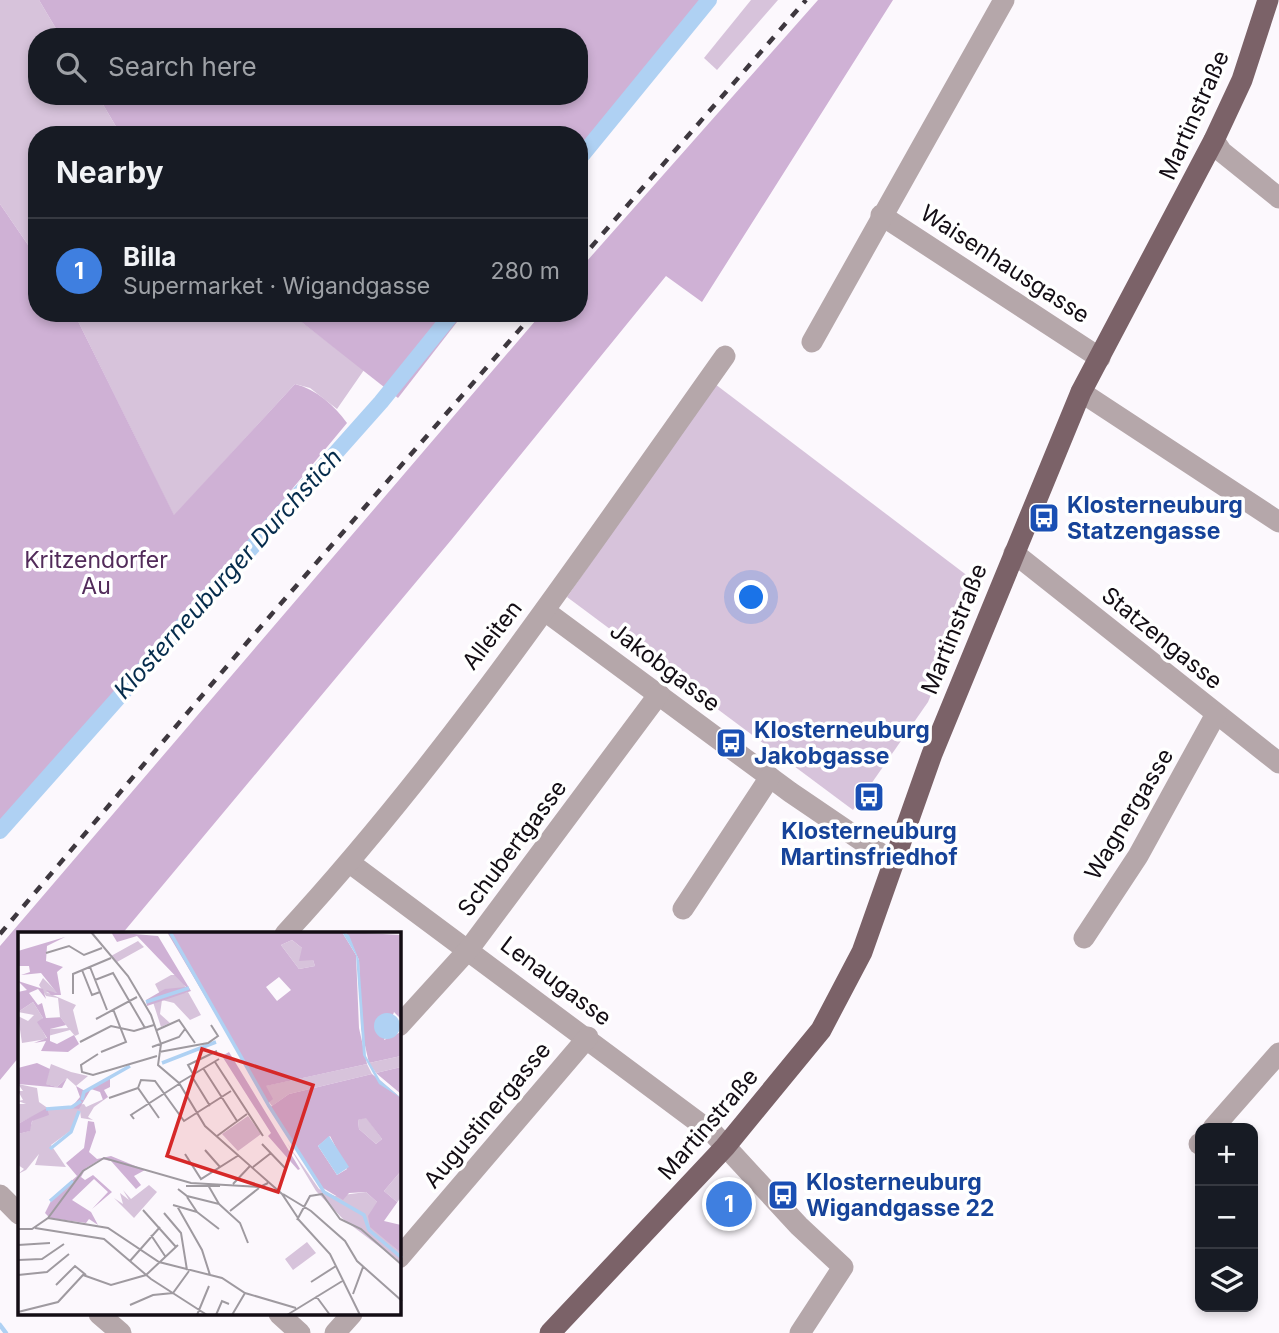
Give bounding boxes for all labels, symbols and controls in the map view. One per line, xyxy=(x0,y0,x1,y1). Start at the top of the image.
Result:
search box xyxy=(28,28,588,105)
street label: Martinstraße xyxy=(1153,46,1235,184)
icon: search xyxy=(52,48,90,86)
text: Search here xyxy=(108,51,257,82)
text: Nearby xyxy=(56,154,164,190)
street label: Waisenhausgasse xyxy=(915,199,1095,329)
text: Billa xyxy=(123,241,176,272)
text: 1 xyxy=(74,257,84,285)
text: 280 m xyxy=(491,257,560,285)
text: Supermarket · Wigandgasse xyxy=(123,272,430,300)
water label: Klosterneuburger Durchstich xyxy=(108,443,348,705)
place label: Klosterneuburg Statzengasse xyxy=(1067,491,1243,545)
bus stop icon: Klosterneuburg Statzengasse xyxy=(1027,501,1061,535)
park label: Kritzendorfer Au xyxy=(24,546,168,600)
street label: Martinstraße xyxy=(915,560,993,698)
your location xyxy=(734,580,768,614)
street label: Statzengasse xyxy=(1096,581,1228,695)
street label: Alleiten xyxy=(456,595,528,675)
street label: Jakobgasse xyxy=(604,616,726,718)
place label: Klosterneuburg Jakobgasse xyxy=(754,716,930,770)
bus stop icon: Klosterneuburg Jakobgasse xyxy=(714,726,748,760)
street label: Wagnergasse xyxy=(1079,743,1179,885)
street label: Schubertgasse xyxy=(452,774,572,922)
bus stop icon: Klosterneuburg Martinsfriedhof xyxy=(852,780,886,814)
place label: Klosterneuburg Martinsfriedhof xyxy=(780,817,958,871)
street label: Lenaugasse xyxy=(495,930,617,1032)
inset map xyxy=(18,932,401,1316)
street label: Augustinergasse xyxy=(418,1036,556,1194)
street label: Martinstraße xyxy=(652,1063,764,1185)
map controls xyxy=(1195,1123,1258,1312)
button: + xyxy=(1195,1123,1258,1186)
place label: Klosterneuburg Wigandgasse 22 xyxy=(806,1168,995,1222)
pin: 1 xyxy=(706,1178,752,1230)
bus stop icon: Klosterneuburg Wigandgasse 22 xyxy=(766,1178,800,1212)
button: − xyxy=(1195,1186,1258,1249)
button: layers xyxy=(1195,1249,1258,1312)

